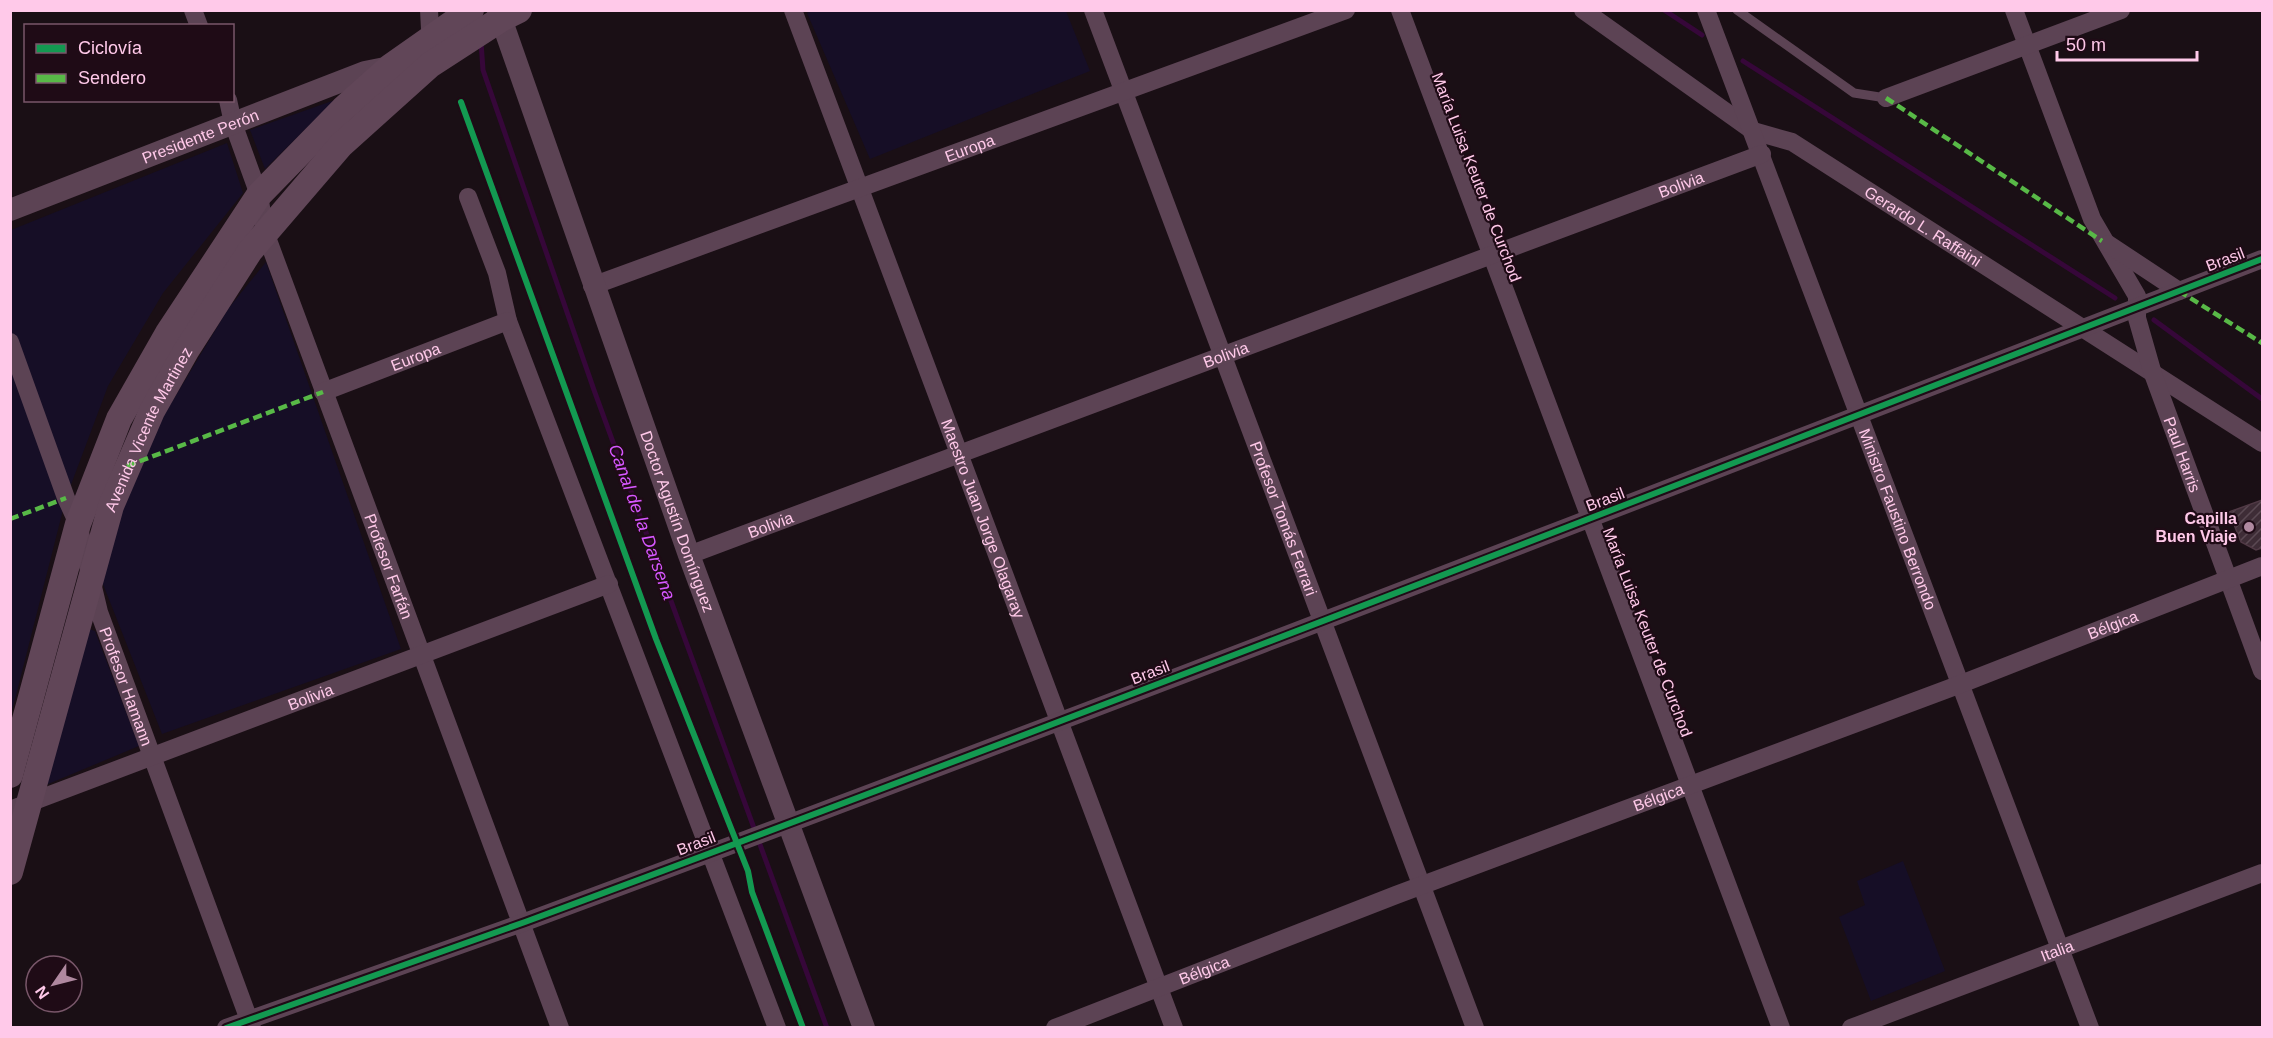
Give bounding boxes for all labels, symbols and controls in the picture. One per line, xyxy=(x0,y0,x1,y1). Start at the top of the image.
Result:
legend xyxy=(24,24,234,102)
scale bar xyxy=(2057,24,2196,62)
text: 50 m xyxy=(2066,35,2106,55)
text: Ciclovía xyxy=(78,38,143,58)
text: Sendero xyxy=(78,68,146,88)
street label: María Luisa Keuter de Curchod xyxy=(1429,70,1524,284)
street label: Presidente Perón xyxy=(140,106,261,167)
street label: Europa xyxy=(943,131,997,165)
street label: Bolivia xyxy=(1656,168,1706,201)
street label: Gerardo L. Raffaini xyxy=(1862,183,1984,270)
street label: Brasil xyxy=(2203,244,2247,275)
street label: Bolivia xyxy=(1201,339,1251,371)
street label: Europa xyxy=(388,340,443,374)
street label: Avenida Vicente Martinez xyxy=(102,344,195,514)
street label: Paul Harris xyxy=(2160,414,2204,495)
street label: Maestro Juan Jorge Olagaray xyxy=(938,417,1028,620)
street label: Ministro Faustino Berrondo xyxy=(1856,426,1939,612)
street label: Doctor Agustín Domínguez xyxy=(637,429,717,615)
street label: Profesor Tomás Ferrari xyxy=(1247,439,1320,598)
water label: Canal de la Darsena xyxy=(605,441,679,603)
street label: Brasil xyxy=(1583,484,1627,515)
street label: Bolivia xyxy=(746,509,796,541)
place label: Capilla Buen Viaje xyxy=(2155,510,2237,545)
street label: Profesor Farfán xyxy=(361,511,416,621)
marker: Capilla Buen Viaje xyxy=(2242,520,2256,534)
street label: María Luisa Keuter de Curchod xyxy=(1600,525,1695,739)
street label: Bélgica xyxy=(2085,607,2140,643)
street label: Profesor Hamann xyxy=(96,625,155,748)
street label: Brasil xyxy=(1128,657,1172,688)
street label: Bolivia xyxy=(285,681,336,713)
street label: Bélgica xyxy=(1631,780,1686,815)
street label: Brasil xyxy=(674,828,718,859)
street label: Italia xyxy=(2038,937,2076,965)
street label: Bélgica xyxy=(1177,953,1232,988)
north arrow xyxy=(24,954,84,1014)
text: N xyxy=(32,983,52,1002)

